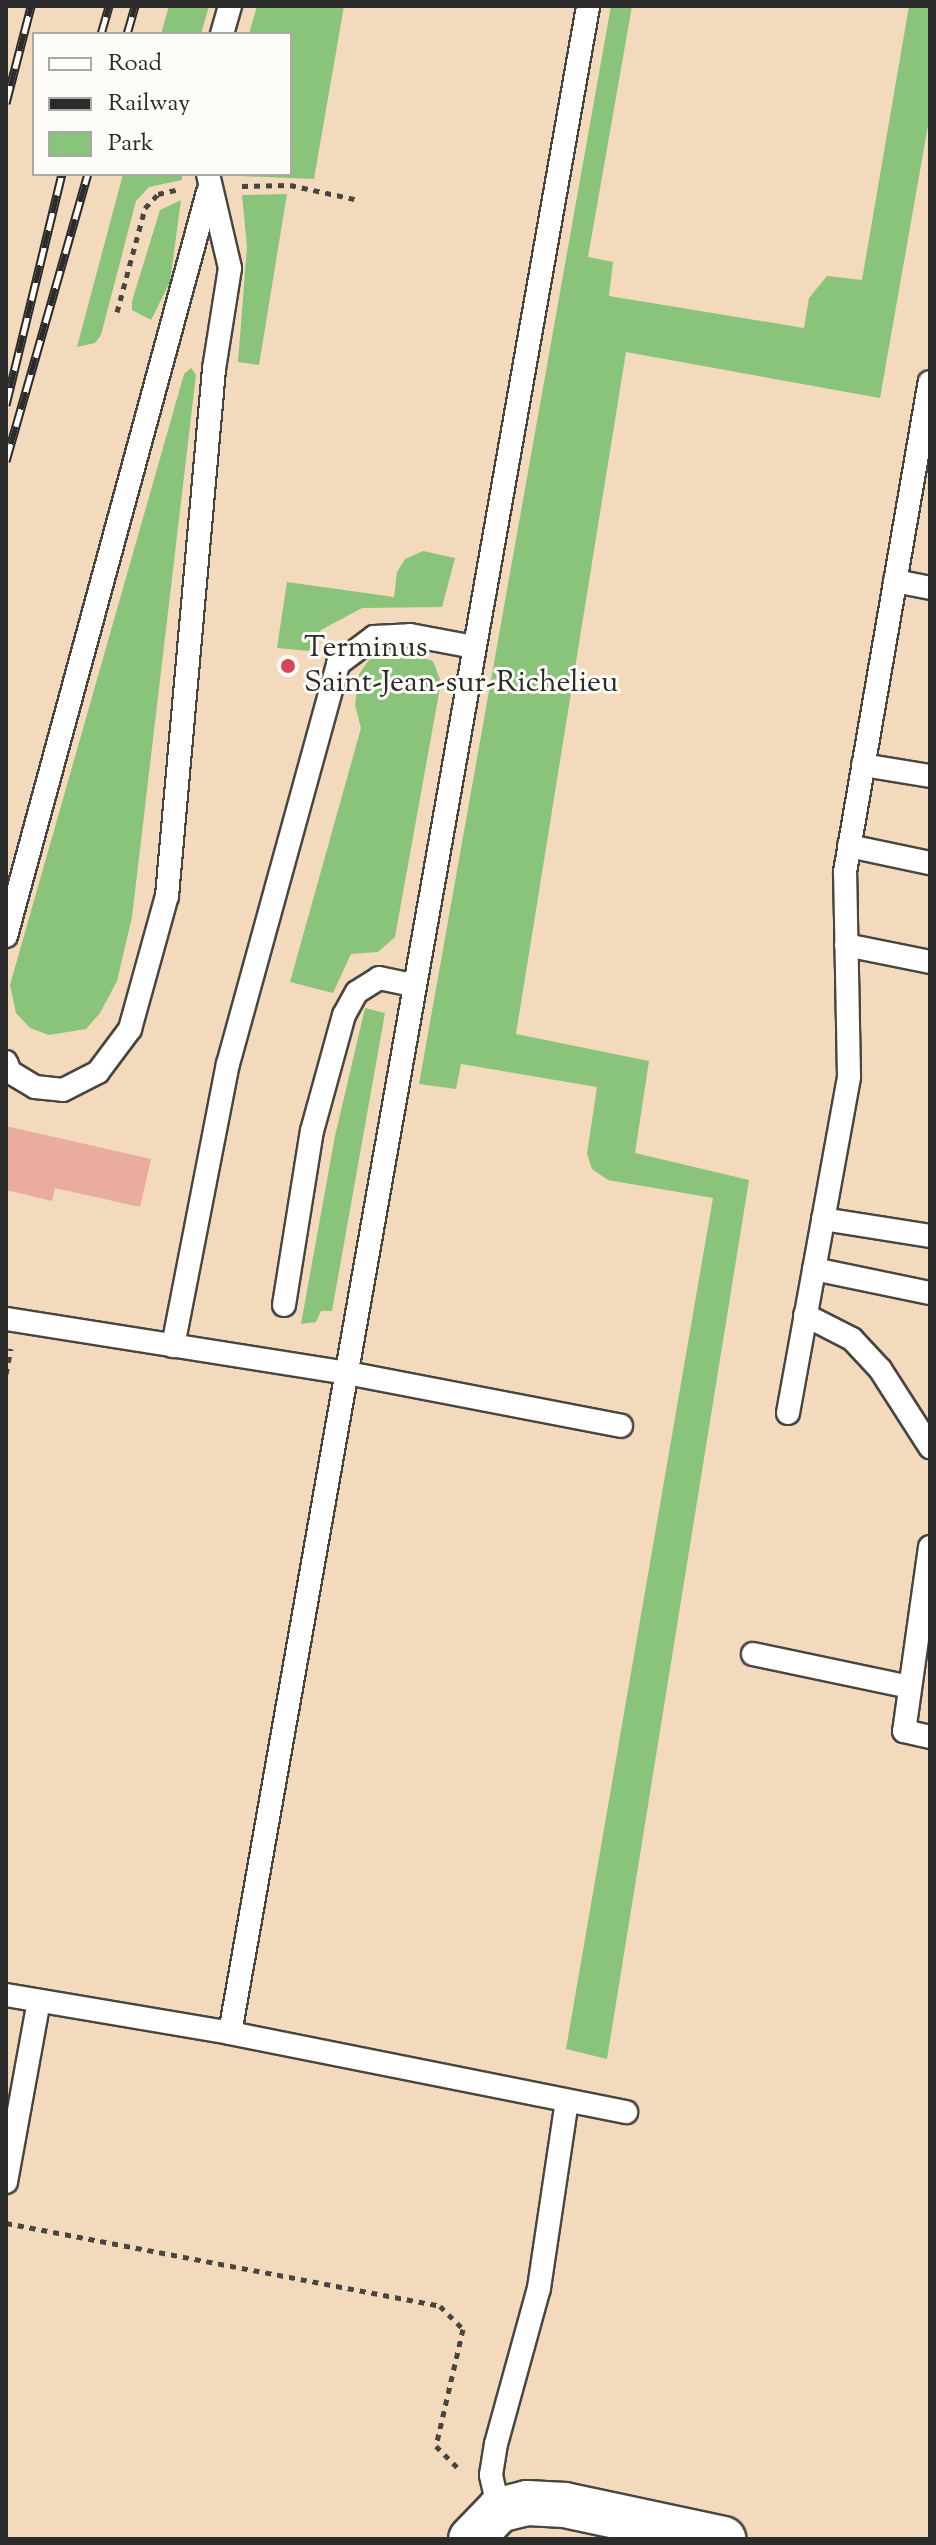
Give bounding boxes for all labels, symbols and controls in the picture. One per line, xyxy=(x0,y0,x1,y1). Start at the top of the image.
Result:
legend xyxy=(32,32,292,176)
text: Road xyxy=(108,47,162,81)
text: Railway xyxy=(108,87,190,121)
text: Park xyxy=(108,127,154,161)
place label: Terminus Saint-Jean-sur-Richelieu xyxy=(304,631,618,702)
marker: Terminus Saint-Jean-sur-Richelieu xyxy=(279,657,297,675)

